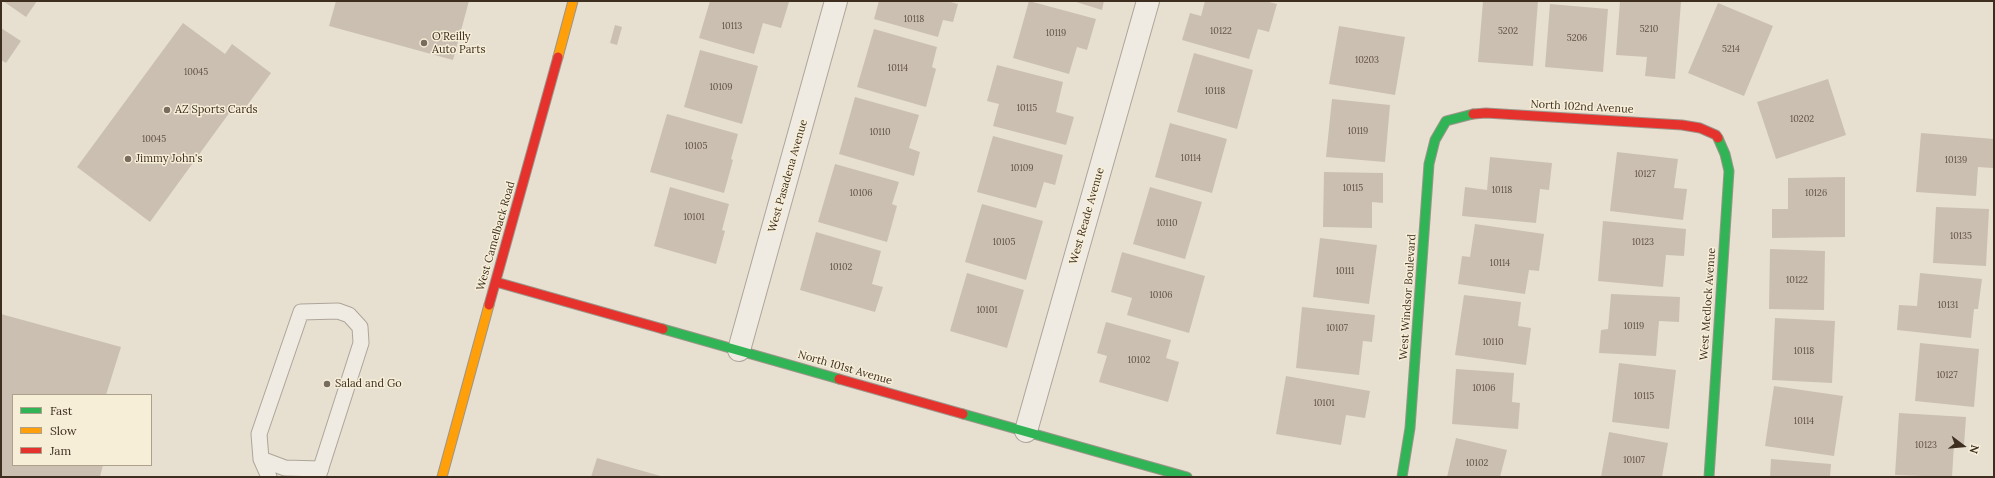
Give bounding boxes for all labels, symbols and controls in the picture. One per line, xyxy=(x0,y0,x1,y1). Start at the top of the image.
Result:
house number: 10118 xyxy=(904,14,924,24)
house number: 10113 xyxy=(722,21,742,31)
house number: 5210 xyxy=(1640,24,1658,34)
house number: 10122 xyxy=(1210,26,1232,36)
house number: 5202 xyxy=(1498,26,1518,36)
house number: 10119 xyxy=(1046,28,1066,38)
place label: O'Reilly Auto Parts xyxy=(432,30,485,56)
house number: 5206 xyxy=(1567,33,1587,43)
marker: O'Reilly Auto Parts xyxy=(419,38,429,48)
house number: 5214 xyxy=(1722,44,1740,54)
house number: 10203 xyxy=(1355,55,1379,65)
house number: 10114 xyxy=(888,63,908,73)
house number: 10045 xyxy=(184,67,208,77)
house number: 10109 xyxy=(710,82,732,92)
house number: 10118 xyxy=(1205,86,1225,96)
street label: North 102nd Avenue xyxy=(1530,98,1634,116)
place label: AZ Sports Cards xyxy=(175,103,258,117)
house number: 10115 xyxy=(1017,103,1037,113)
marker: AZ Sports Cards xyxy=(162,105,172,115)
house number: 10202 xyxy=(1790,114,1814,124)
street label: West Pasadena Avenue xyxy=(766,118,810,234)
house number: 10119 xyxy=(1348,126,1368,136)
house number: 10110 xyxy=(869,127,891,137)
house number: 10045 xyxy=(142,134,166,144)
house number: 10105 xyxy=(685,141,707,151)
place label: Jimmy John's xyxy=(136,152,202,166)
house number: 10114 xyxy=(1181,153,1201,163)
marker: Jimmy John's xyxy=(123,154,133,164)
house number: 10139 xyxy=(1945,155,1967,165)
house number: 10109 xyxy=(1011,163,1033,173)
street label: West Reade Avenue xyxy=(1067,166,1107,266)
house number: 10127 xyxy=(1634,169,1656,179)
street label: West Camelback Road xyxy=(474,180,518,292)
house number: 10115 xyxy=(1343,183,1363,193)
house number: 10118 xyxy=(1492,185,1512,195)
house number: 10106 xyxy=(850,188,872,198)
house number: 10126 xyxy=(1805,188,1827,198)
house number: 10101 xyxy=(683,212,705,222)
house number: 10110 xyxy=(1156,218,1178,228)
house number: 10135 xyxy=(1950,231,1972,241)
street label: West Windsor Boulevard xyxy=(1397,234,1419,360)
house number: 10105 xyxy=(993,237,1015,247)
house number: 10123 xyxy=(1632,237,1654,247)
street label: West Medlock Avenue xyxy=(1697,247,1719,361)
house number: 10114 xyxy=(1490,258,1510,268)
house number: 10102 xyxy=(830,262,852,272)
house number: 10111 xyxy=(1336,266,1354,276)
house number: 10122 xyxy=(1786,275,1808,285)
house number: 10106 xyxy=(1150,290,1172,300)
house number: 10131 xyxy=(1938,300,1958,310)
house number: 10101 xyxy=(976,305,998,315)
house number: 10119 xyxy=(1624,321,1644,331)
house number: 10107 xyxy=(1326,323,1348,333)
house number: 10110 xyxy=(1482,337,1504,347)
house number: 10118 xyxy=(1794,346,1814,356)
street label: North 101st Avenue xyxy=(796,348,894,388)
house number: 10102 xyxy=(1128,355,1150,365)
house number: 10127 xyxy=(1936,370,1958,380)
place label: Salad and Go xyxy=(335,377,402,391)
marker: Salad and Go xyxy=(322,379,332,389)
house number: 10106 xyxy=(1473,383,1495,393)
house number: 10115 xyxy=(1634,391,1654,401)
legend xyxy=(12,394,152,466)
house number: 10101 xyxy=(1313,398,1335,408)
text: Fast xyxy=(50,403,73,418)
house number: 10114 xyxy=(1794,416,1814,426)
text: Slow xyxy=(50,423,77,438)
north arrow xyxy=(1943,426,1983,466)
house number: 10123 xyxy=(1915,440,1937,450)
text: Jam xyxy=(50,443,71,458)
text: N xyxy=(1967,443,1982,455)
house number: 10107 xyxy=(1623,455,1645,465)
house number: 10102 xyxy=(1466,458,1488,468)

